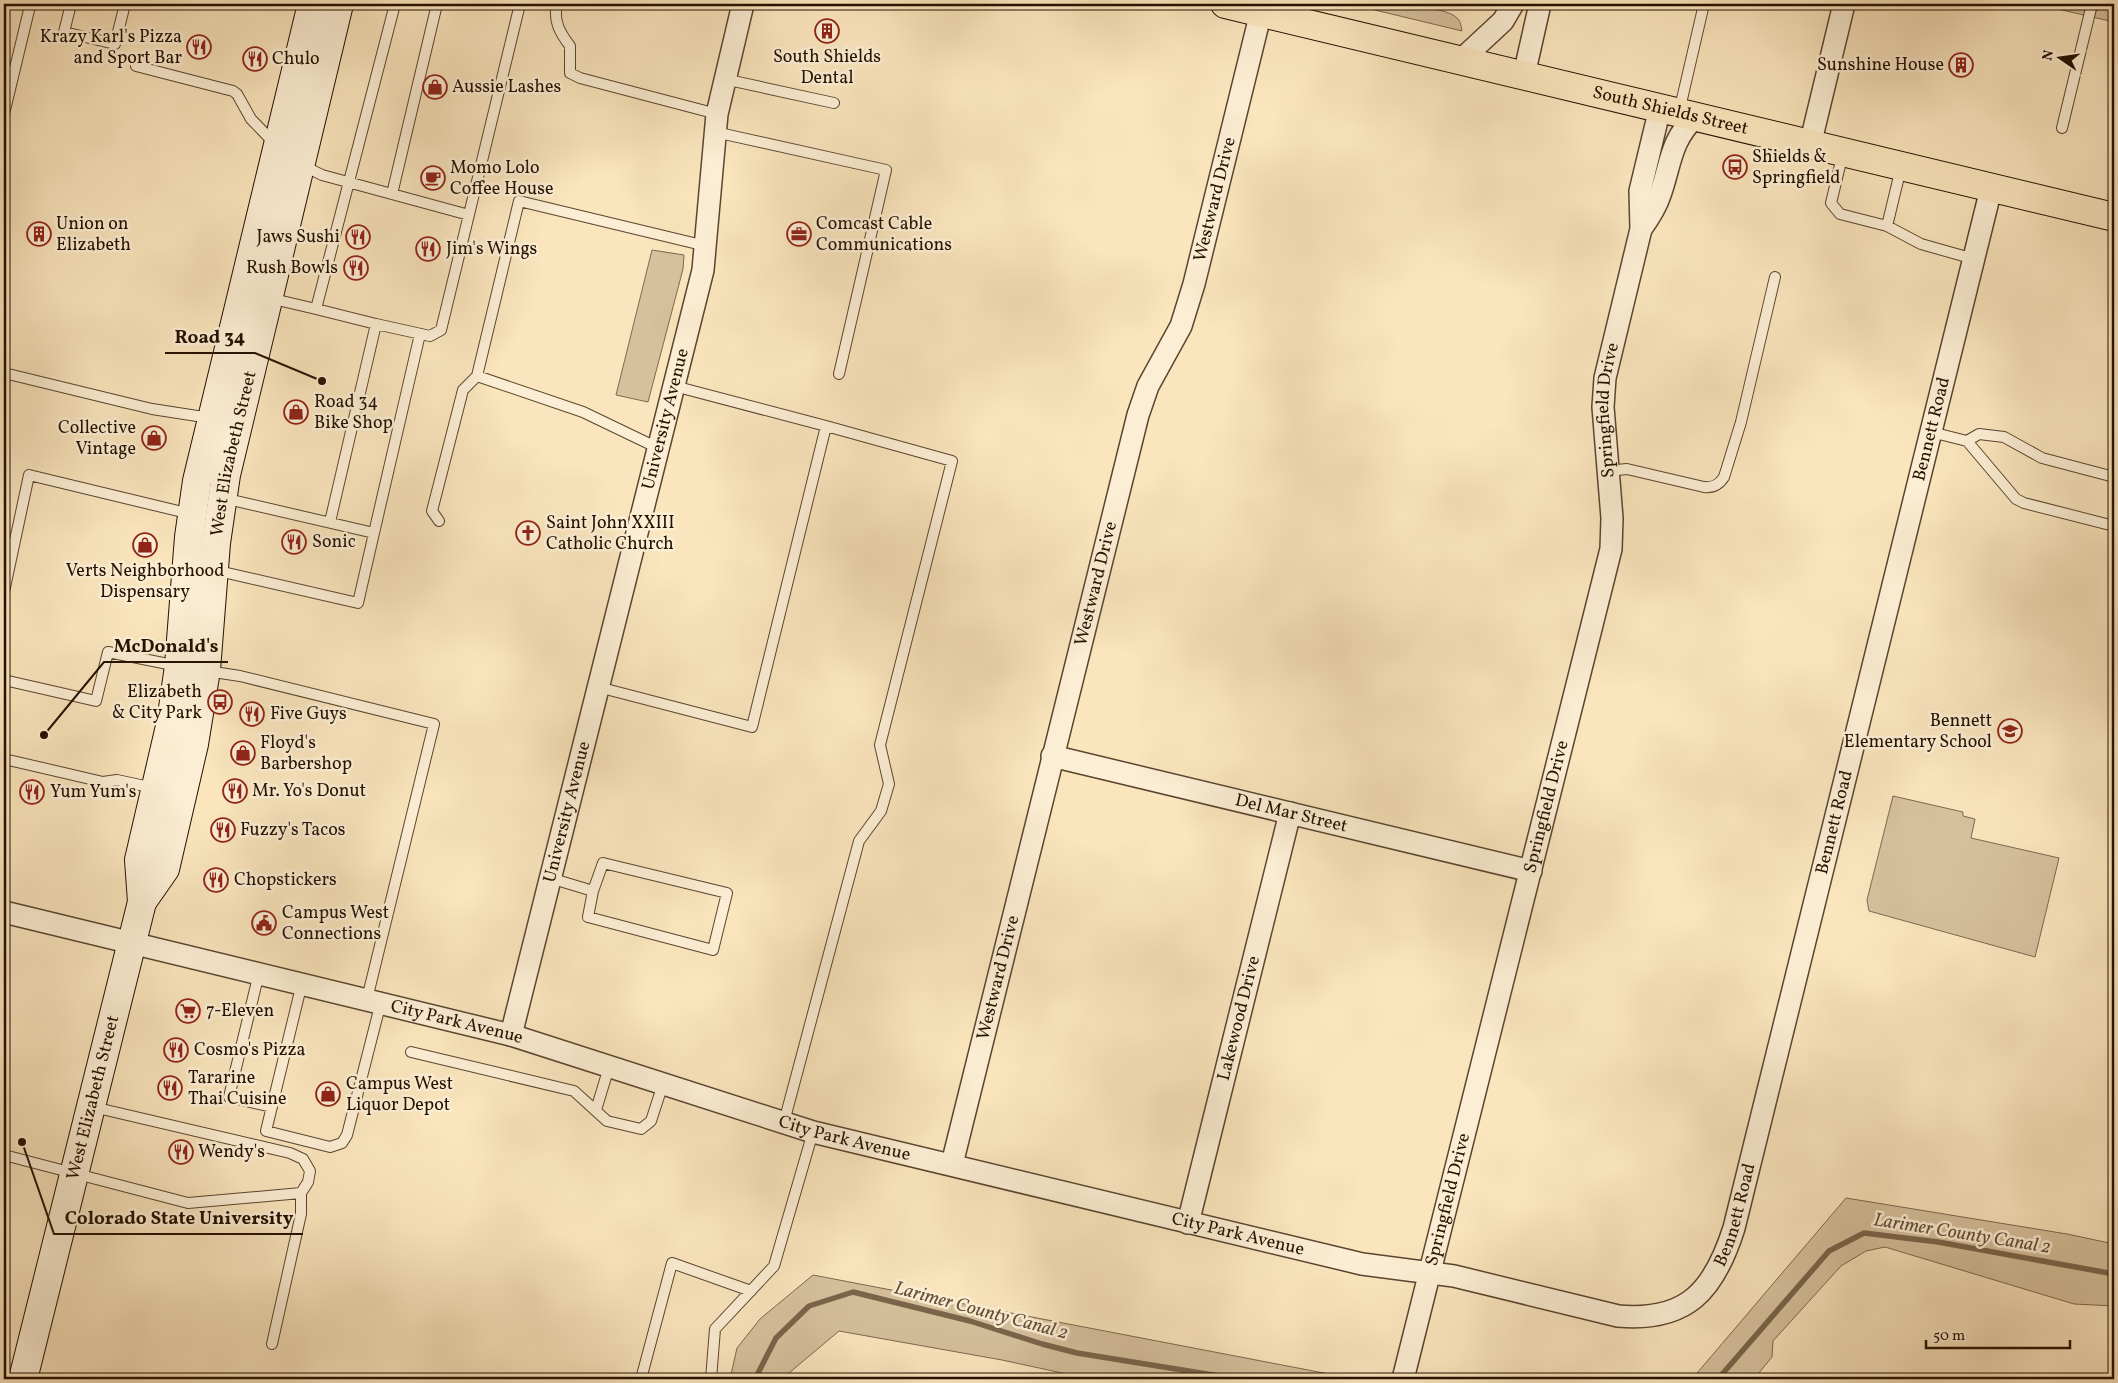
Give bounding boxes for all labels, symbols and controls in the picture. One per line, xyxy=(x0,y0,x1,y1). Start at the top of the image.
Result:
building icon: South Shields Dental xyxy=(814,18,840,44)
place label: Krazy Karl's Pizza and Sport Bar xyxy=(40,25,182,71)
north arrow xyxy=(2036,32,2086,82)
restaurant icon: Krazy Karl's Pizza and Sport Bar xyxy=(186,34,212,60)
place label: South Shields Dental xyxy=(773,45,881,91)
restaurant icon: Chulo xyxy=(242,46,268,72)
place label: Chulo xyxy=(272,47,320,72)
text: N xyxy=(2038,48,2059,63)
building icon: Sunshine House xyxy=(1948,52,1974,78)
place label: Sunshine House xyxy=(1817,53,1944,78)
shop icon: Aussie Lashes xyxy=(422,74,448,100)
place label: Aussie Lashes xyxy=(452,75,561,100)
street label: South Shields Street xyxy=(1590,80,1751,141)
street label: Westward Drive xyxy=(1187,135,1242,264)
place label: Shields & Springfield xyxy=(1752,145,1841,191)
bus stop icon: Shields & Springfield xyxy=(1722,154,1748,180)
place label: Momo Lolo Coffee House xyxy=(450,156,553,202)
cafe icon: Momo Lolo Coffee House xyxy=(420,165,446,191)
place label: Union on Elizabeth xyxy=(56,212,131,258)
place label: Comcast Cable Communications xyxy=(816,212,952,258)
building icon: Union on Elizabeth xyxy=(26,221,52,247)
office icon: Comcast Cable Communications xyxy=(786,221,812,247)
restaurant icon: Jaws Sushi xyxy=(345,224,371,250)
place label: Jaws Sushi xyxy=(256,225,340,250)
restaurant icon: Jim's Wings xyxy=(415,236,441,262)
place label: Jim's Wings xyxy=(446,237,537,262)
restaurant icon: Rush Bowls xyxy=(343,255,369,281)
place label: Rush Bowls xyxy=(246,256,338,281)
callout: Road 34 xyxy=(165,319,255,353)
text: Road 34 xyxy=(175,325,245,351)
street label: Springfield Drive xyxy=(1590,340,1626,479)
street label: University Avenue xyxy=(636,346,695,492)
street label: West Elizabeth Street xyxy=(205,368,263,538)
street label: Bennett Road xyxy=(1907,374,1957,484)
place label: Road 34 Bike Shop xyxy=(314,390,393,436)
shop icon: Road 34 Bike Shop xyxy=(283,399,309,425)
place label: Collective Vintage xyxy=(58,416,136,462)
shop icon: Collective Vintage xyxy=(141,425,167,451)
place label: Saint John XXIII Catholic Church xyxy=(546,511,675,557)
street label: Westward Drive xyxy=(1069,519,1124,648)
church icon: Saint John XXIII Catholic Church xyxy=(515,520,541,546)
restaurant icon: Sonic xyxy=(281,529,307,555)
place label: Sonic xyxy=(312,530,356,555)
shop icon: Verts Neighborhood Dispensary xyxy=(132,532,158,558)
place label: Verts Neighborhood Dispensary xyxy=(66,559,224,605)
callout: McDonald's xyxy=(104,628,228,662)
text: McDonald's xyxy=(114,634,219,660)
place label: Elizabeth & City Park xyxy=(112,680,202,726)
bus stop icon: Elizabeth & City Park xyxy=(207,689,233,715)
restaurant icon: Five Guys xyxy=(239,701,265,727)
place label: Five Guys xyxy=(270,702,347,727)
place label: Bennett Elementary School xyxy=(1844,709,1992,755)
school or university icon: Bennett Elementary School xyxy=(1997,718,2023,744)
place label: Floyd's Barbershop xyxy=(260,731,352,777)
street label: Springfield Drive xyxy=(1518,738,1575,876)
street label: University Avenue xyxy=(537,739,597,885)
shop icon: Floyd's Barbershop xyxy=(230,740,256,766)
street label: Bennett Road xyxy=(1809,768,1859,877)
restaurant icon: Mr. Yo's Donut xyxy=(222,778,248,804)
restaurant icon: Yum Yum's xyxy=(19,779,45,805)
place label: Mr. Yo's Donut xyxy=(252,779,366,804)
place label: Yum Yum's xyxy=(50,780,136,805)
street label: Del Mar Street xyxy=(1232,788,1350,839)
restaurant icon: Fuzzy's Tacos xyxy=(210,817,236,843)
place label: Fuzzy's Tacos xyxy=(240,818,346,843)
restaurant icon: Chopstickers xyxy=(203,867,229,893)
place label: Chopstickers xyxy=(234,868,337,893)
place label: Campus West Connections xyxy=(282,901,389,947)
public building icon: Campus West Connections xyxy=(251,910,277,936)
street label: Westward Drive xyxy=(971,913,1026,1043)
street label: Lakewood Drive xyxy=(1211,953,1266,1083)
street label: City Park Avenue xyxy=(388,994,526,1051)
supermarket icon: 7-Eleven xyxy=(175,998,201,1024)
place label: 7-Eleven xyxy=(206,999,274,1024)
street label: West Elizabeth Street xyxy=(61,1013,126,1183)
restaurant icon: Cosmo's Pizza xyxy=(163,1037,189,1063)
place label: Cosmo's Pizza xyxy=(194,1038,305,1063)
place label: Tararine Thai Cuisine xyxy=(188,1066,287,1112)
place label: Campus West Liquor Depot xyxy=(346,1072,453,1118)
restaurant icon: Tararine Thai Cuisine xyxy=(157,1075,183,1101)
shop icon: Campus West Liquor Depot xyxy=(315,1081,341,1107)
street label: City Park Avenue xyxy=(775,1109,913,1168)
street label: Springfield Drive xyxy=(1419,1130,1477,1269)
restaurant icon: Wendy's xyxy=(168,1139,194,1165)
place label: Wendy's xyxy=(198,1140,265,1165)
street label: Bennett Road xyxy=(1708,1161,1762,1271)
callout: Colorado State University xyxy=(54,1200,303,1234)
text: Colorado State University xyxy=(65,1206,294,1232)
street label: City Park Avenue xyxy=(1169,1206,1307,1262)
water label: Larimer County Canal 2 xyxy=(1872,1207,2052,1261)
water label: Larimer County Canal 2 xyxy=(891,1275,1071,1347)
scale bar xyxy=(1926,1318,2069,1350)
text: 50 m xyxy=(1933,1326,1965,1347)

